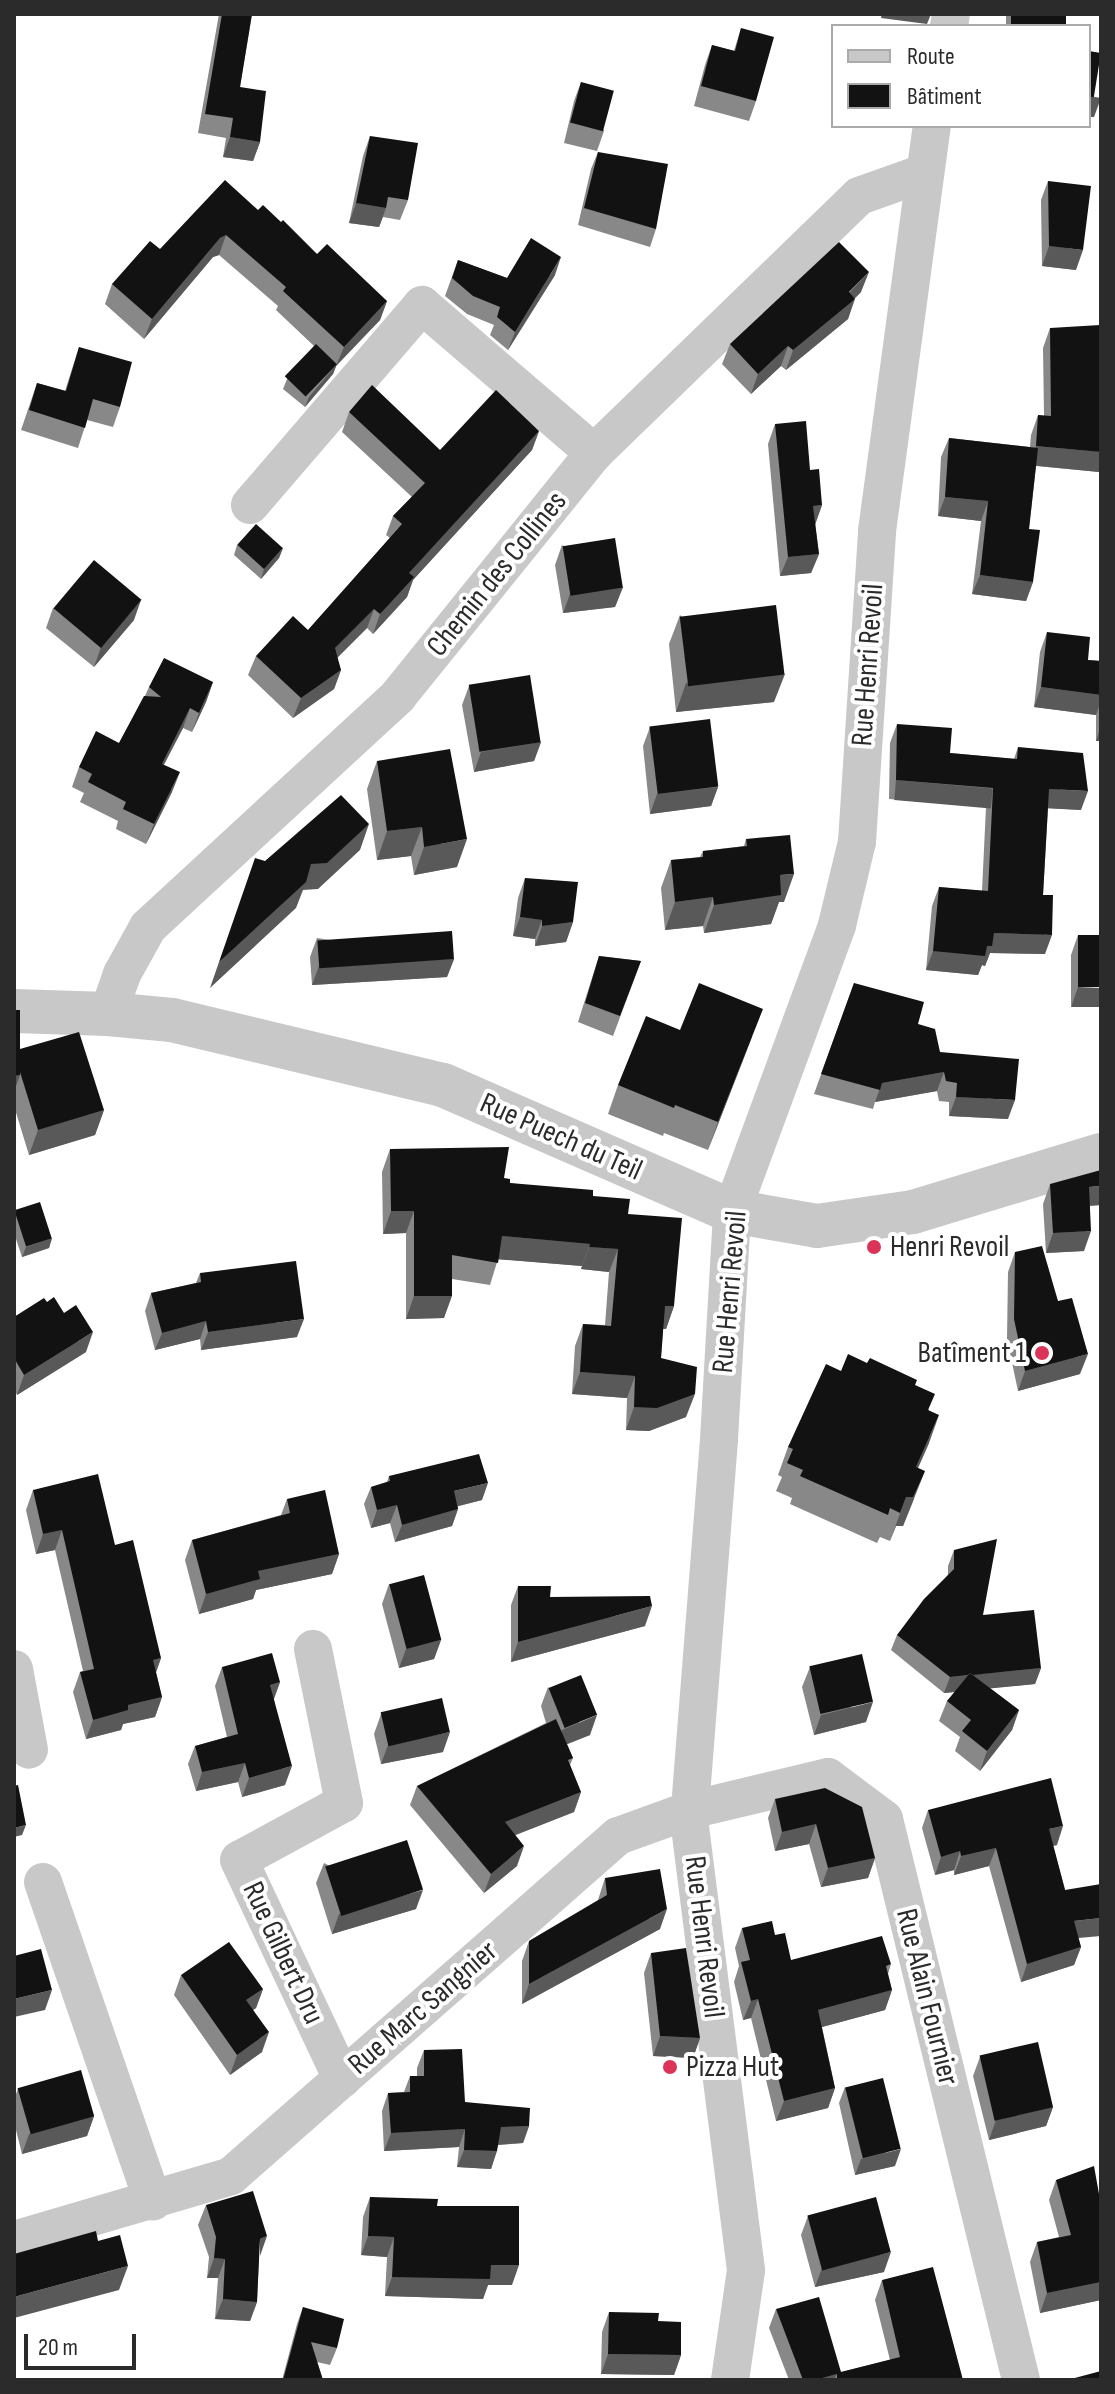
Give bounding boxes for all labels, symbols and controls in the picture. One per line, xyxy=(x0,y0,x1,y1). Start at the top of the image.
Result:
legend xyxy=(831,24,1091,128)
text: Route xyxy=(907,42,955,71)
text: Bâtiment xyxy=(907,82,982,111)
street label: Chemin des Collines xyxy=(420,484,574,664)
street label: Rue Henri Revoil xyxy=(844,583,892,747)
street label: Rue Puech du Teil xyxy=(475,1085,647,1189)
street label: Rue Henri Revoil xyxy=(705,1209,755,1375)
place label: Henri Revoil xyxy=(890,1229,1009,1265)
marker: Henri Revoil xyxy=(865,1238,883,1256)
place label: Batîment 1 xyxy=(917,1335,1026,1371)
marker: Batîment 1 xyxy=(1033,1344,1051,1362)
street label: Rue Henri Revoil xyxy=(676,1854,732,2020)
street label: Rue Gilbert Dru xyxy=(234,1876,332,2030)
street label: Rue Alain Fournier xyxy=(888,1905,966,2089)
street label: Rue Marc Sangnier xyxy=(341,1933,505,2083)
place label: Pizza Hut xyxy=(686,2049,779,2085)
marker: Pizza Hut xyxy=(661,2058,679,2076)
scale bar xyxy=(28,2318,140,2368)
text: 20 m xyxy=(38,2333,78,2362)

